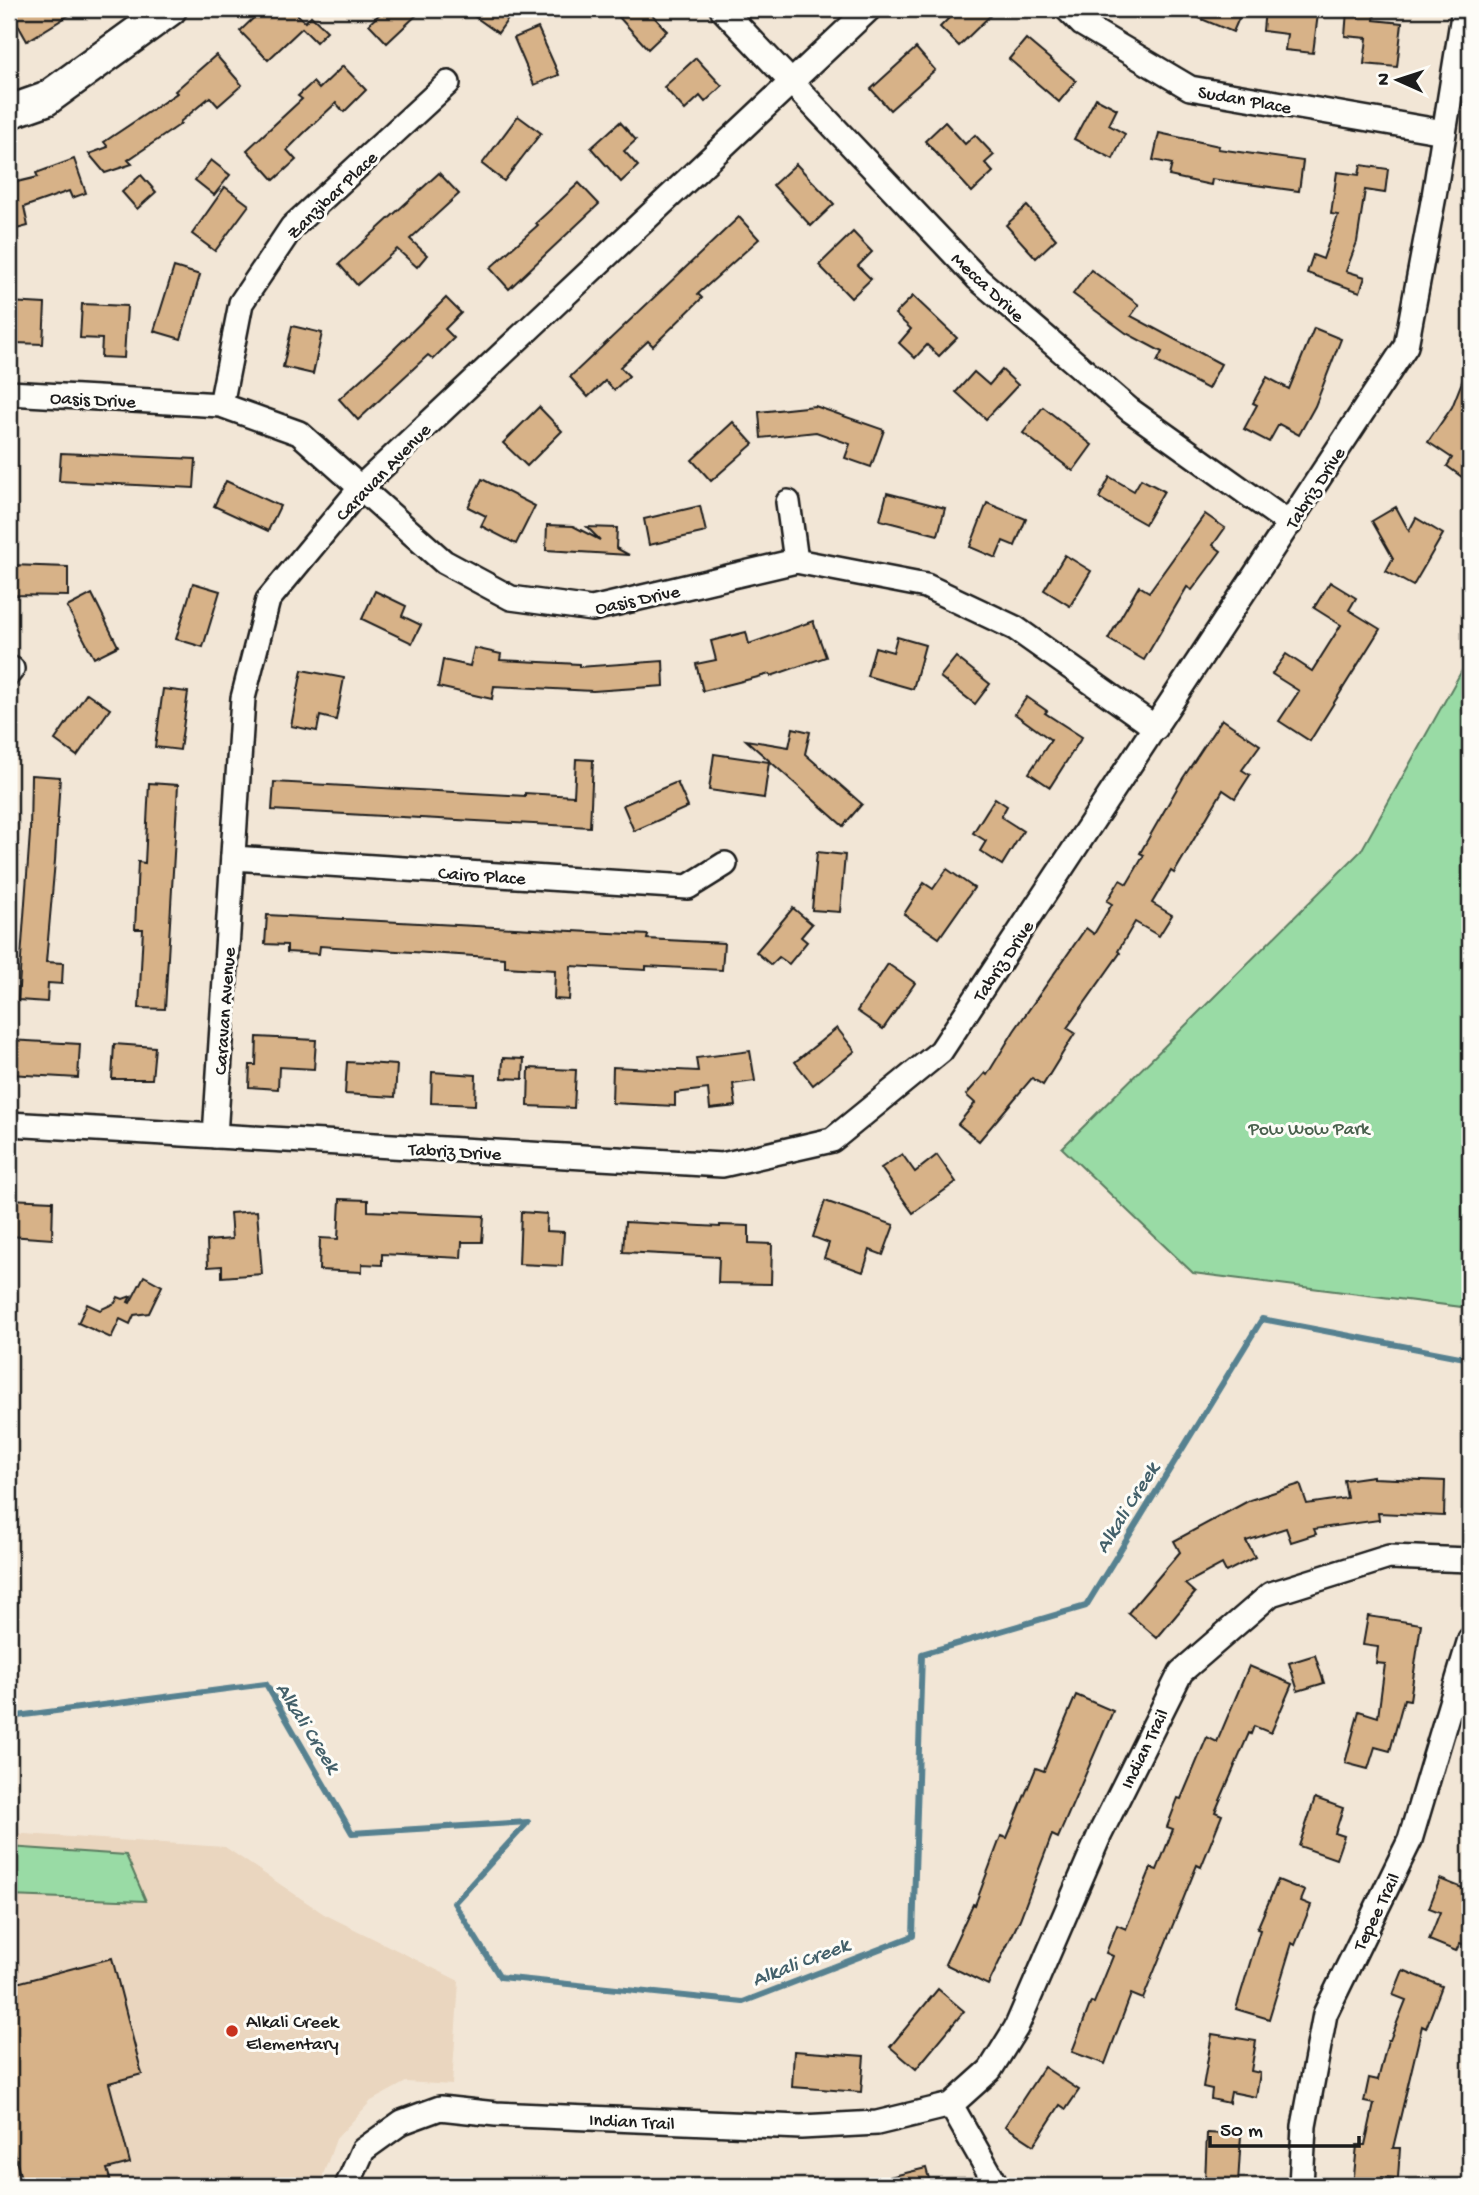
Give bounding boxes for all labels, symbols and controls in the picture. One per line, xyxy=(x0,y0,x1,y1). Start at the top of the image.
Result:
north arrow xyxy=(1364,46,1434,116)
text: N xyxy=(1373,72,1396,86)
street label: Sudan Place xyxy=(1196,82,1293,121)
street label: Zanzibar Place xyxy=(283,147,384,246)
street label: Mecca Drive xyxy=(945,249,1028,329)
street label: Oasis Drive xyxy=(49,388,137,415)
street label: Caravan Avenue xyxy=(332,419,437,527)
street label: Tabriz Drive xyxy=(1281,443,1352,535)
street label: Oasis Drive xyxy=(593,581,682,622)
street label: Cairo Place xyxy=(437,863,526,892)
street label: Tabriz Drive xyxy=(969,917,1041,1008)
street label: Caravan Avenue xyxy=(211,947,242,1076)
park label: Pow Wow Park xyxy=(1247,1119,1371,1142)
street label: Tabriz Drive xyxy=(407,1140,502,1167)
water label: Alkali Creek xyxy=(1091,1457,1168,1559)
water label: Alkali Creek xyxy=(268,1679,345,1781)
street label: Indian Trail xyxy=(1117,1706,1175,1793)
street label: Tepee Trail xyxy=(1349,1870,1407,1956)
water label: Alkali Creek xyxy=(749,1933,856,1994)
place label: Alkali Creek Elementary xyxy=(246,2012,340,2057)
marker: Alkali Creek Elementary xyxy=(224,2023,240,2039)
scale bar xyxy=(1210,2104,1358,2148)
street label: Indian Trail xyxy=(588,2110,675,2137)
text: 50 m xyxy=(1220,2120,1263,2145)

